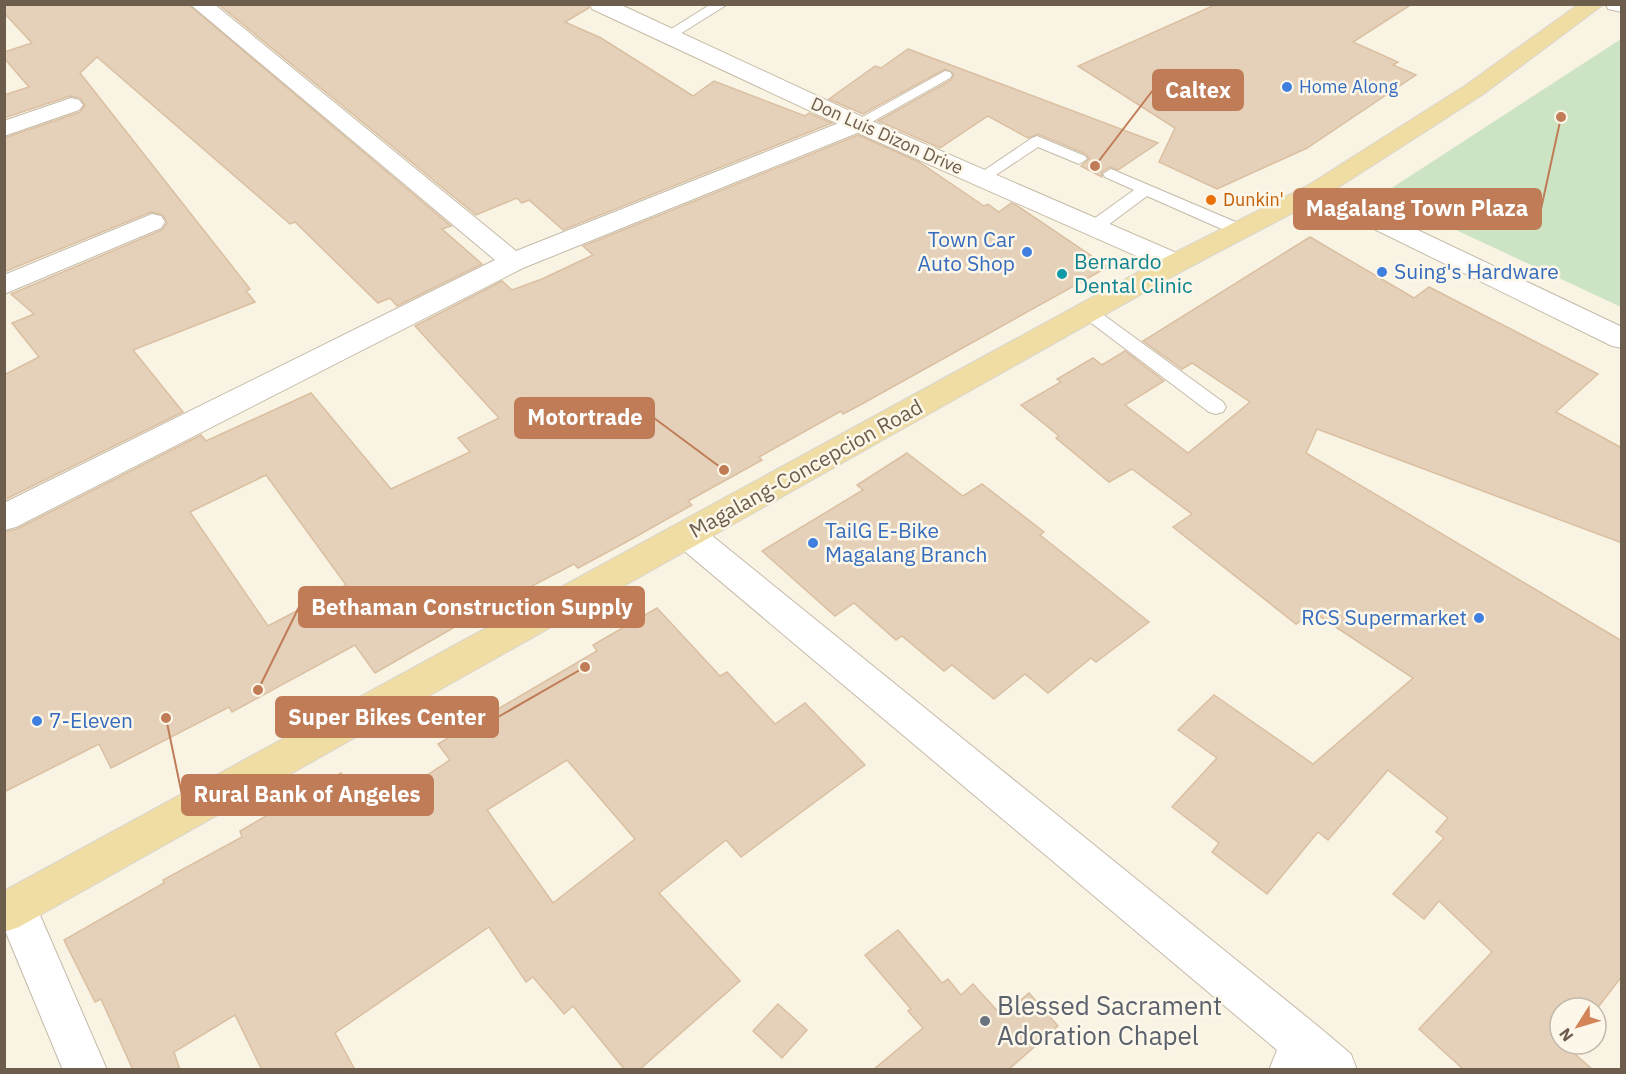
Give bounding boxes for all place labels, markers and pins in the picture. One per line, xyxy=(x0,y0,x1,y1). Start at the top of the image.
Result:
callout: Caltex xyxy=(1153,70,1243,110)
place label: Home Along xyxy=(1299,75,1398,98)
marker: Home Along xyxy=(1280,80,1294,94)
place label: Dunkin' xyxy=(1223,188,1284,211)
callout: Magalang Town Plaza xyxy=(1294,189,1541,229)
marker: Dunkin' xyxy=(1204,193,1218,207)
place label: Town Car Auto Shop xyxy=(918,225,1015,277)
marker: Town Car Auto Shop xyxy=(1020,245,1034,259)
place label: Bernardo Dental Clinic xyxy=(1074,247,1193,299)
place label: Suing's Hardware xyxy=(1394,257,1559,285)
marker: Suing's Hardware xyxy=(1375,265,1389,279)
marker: Bernardo Dental Clinic xyxy=(1055,267,1069,281)
callout: Motortrade xyxy=(515,398,654,438)
place label: TailG E-Bike Magalang Branch xyxy=(825,516,987,568)
marker: TailG E-Bike Magalang Branch xyxy=(806,536,820,550)
callout: Bethaman Construction Supply xyxy=(299,587,644,627)
place label: RCS Supermarket xyxy=(1301,603,1467,631)
marker: RCS Supermarket xyxy=(1472,611,1486,625)
callout: Super Bikes Center xyxy=(276,697,498,737)
place label: 7-Eleven xyxy=(49,706,133,734)
marker: 7-Eleven xyxy=(30,714,44,728)
callout: Rural Bank of Angeles xyxy=(182,775,433,815)
place label: Blessed Sacrament Adoration Chapel xyxy=(997,988,1222,1052)
marker: Blessed Sacrament Adoration Chapel xyxy=(978,1014,992,1028)

